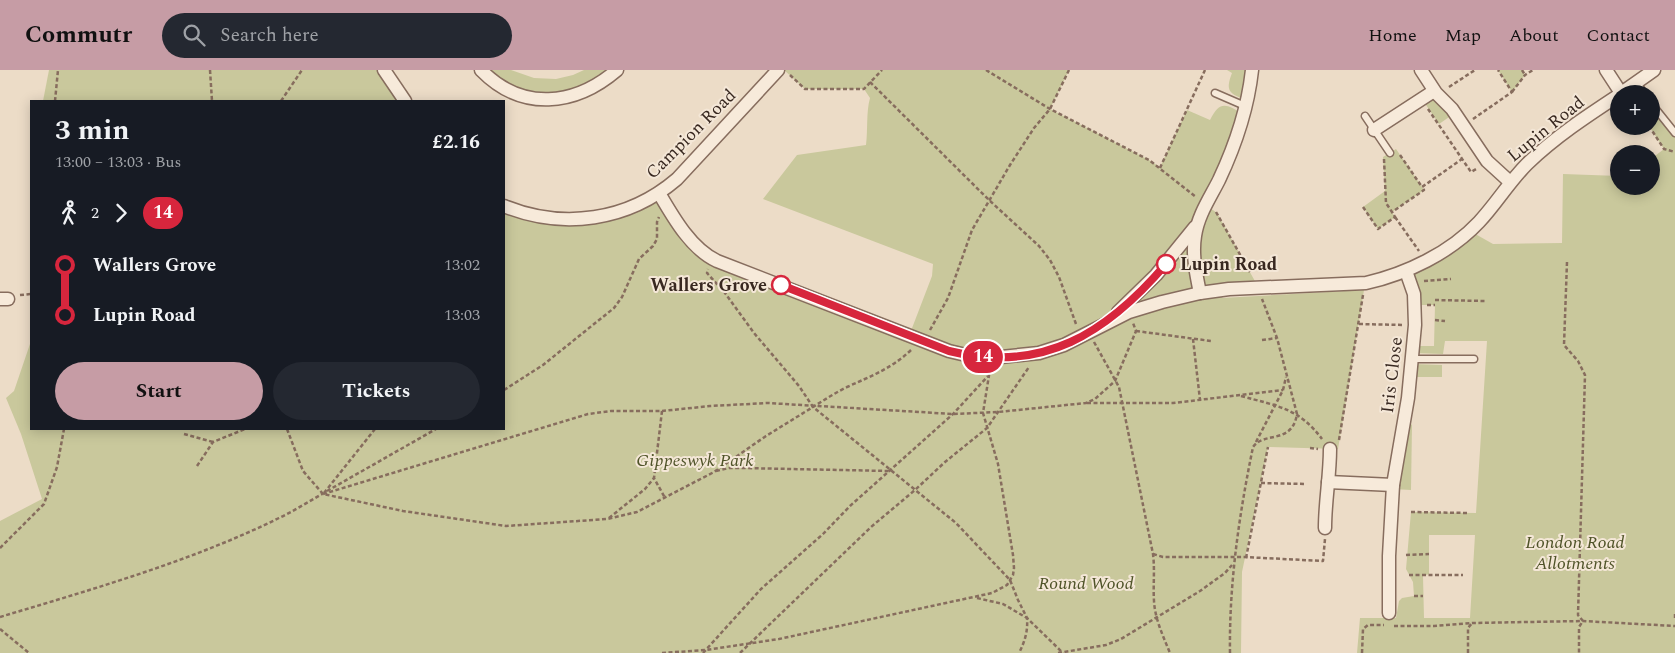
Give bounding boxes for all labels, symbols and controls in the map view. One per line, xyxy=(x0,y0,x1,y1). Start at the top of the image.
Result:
search box xyxy=(162,13,512,58)
text: Commutr xyxy=(25,17,132,53)
icon: search xyxy=(180,21,208,49)
text: Search here xyxy=(220,21,319,50)
text: Home xyxy=(1368,22,1417,49)
text: Map xyxy=(1445,22,1481,49)
text: About xyxy=(1509,22,1559,49)
text: Contact xyxy=(1587,22,1650,49)
street label: Campion Road xyxy=(640,83,742,185)
map controls xyxy=(1610,85,1660,195)
button: + xyxy=(1610,85,1660,135)
street label: Lupin Road xyxy=(1501,89,1591,169)
text: 3 min xyxy=(55,109,130,152)
text: £2.16 xyxy=(432,128,480,157)
button: − xyxy=(1610,145,1660,195)
text: 13:00 – 13:03 · Bus xyxy=(55,150,181,174)
icon: walk xyxy=(55,199,83,227)
icon: forward xyxy=(107,199,135,227)
text: 14 xyxy=(153,199,173,226)
text: 2 xyxy=(91,201,99,225)
text: Wallers Grove xyxy=(93,251,216,280)
place label: Lupin Road xyxy=(1180,251,1278,278)
text: 13:02 xyxy=(444,253,480,277)
marker: Lupin Road xyxy=(1156,254,1176,274)
place label: Wallers Grove xyxy=(650,272,767,299)
marker: Wallers Grove xyxy=(771,275,791,295)
text: Lupin Road xyxy=(93,301,196,330)
text: 13:03 xyxy=(444,303,480,327)
street label: Iris Close xyxy=(1374,335,1410,415)
line badge: 14 xyxy=(960,341,1006,373)
text: 14 xyxy=(973,343,993,370)
button: Start xyxy=(55,362,263,420)
button: Tickets xyxy=(273,362,480,420)
park label: Gippeswyk Park xyxy=(636,447,754,474)
park label: London Road Allotments xyxy=(1525,529,1625,577)
park label: Round Wood xyxy=(1038,570,1134,597)

